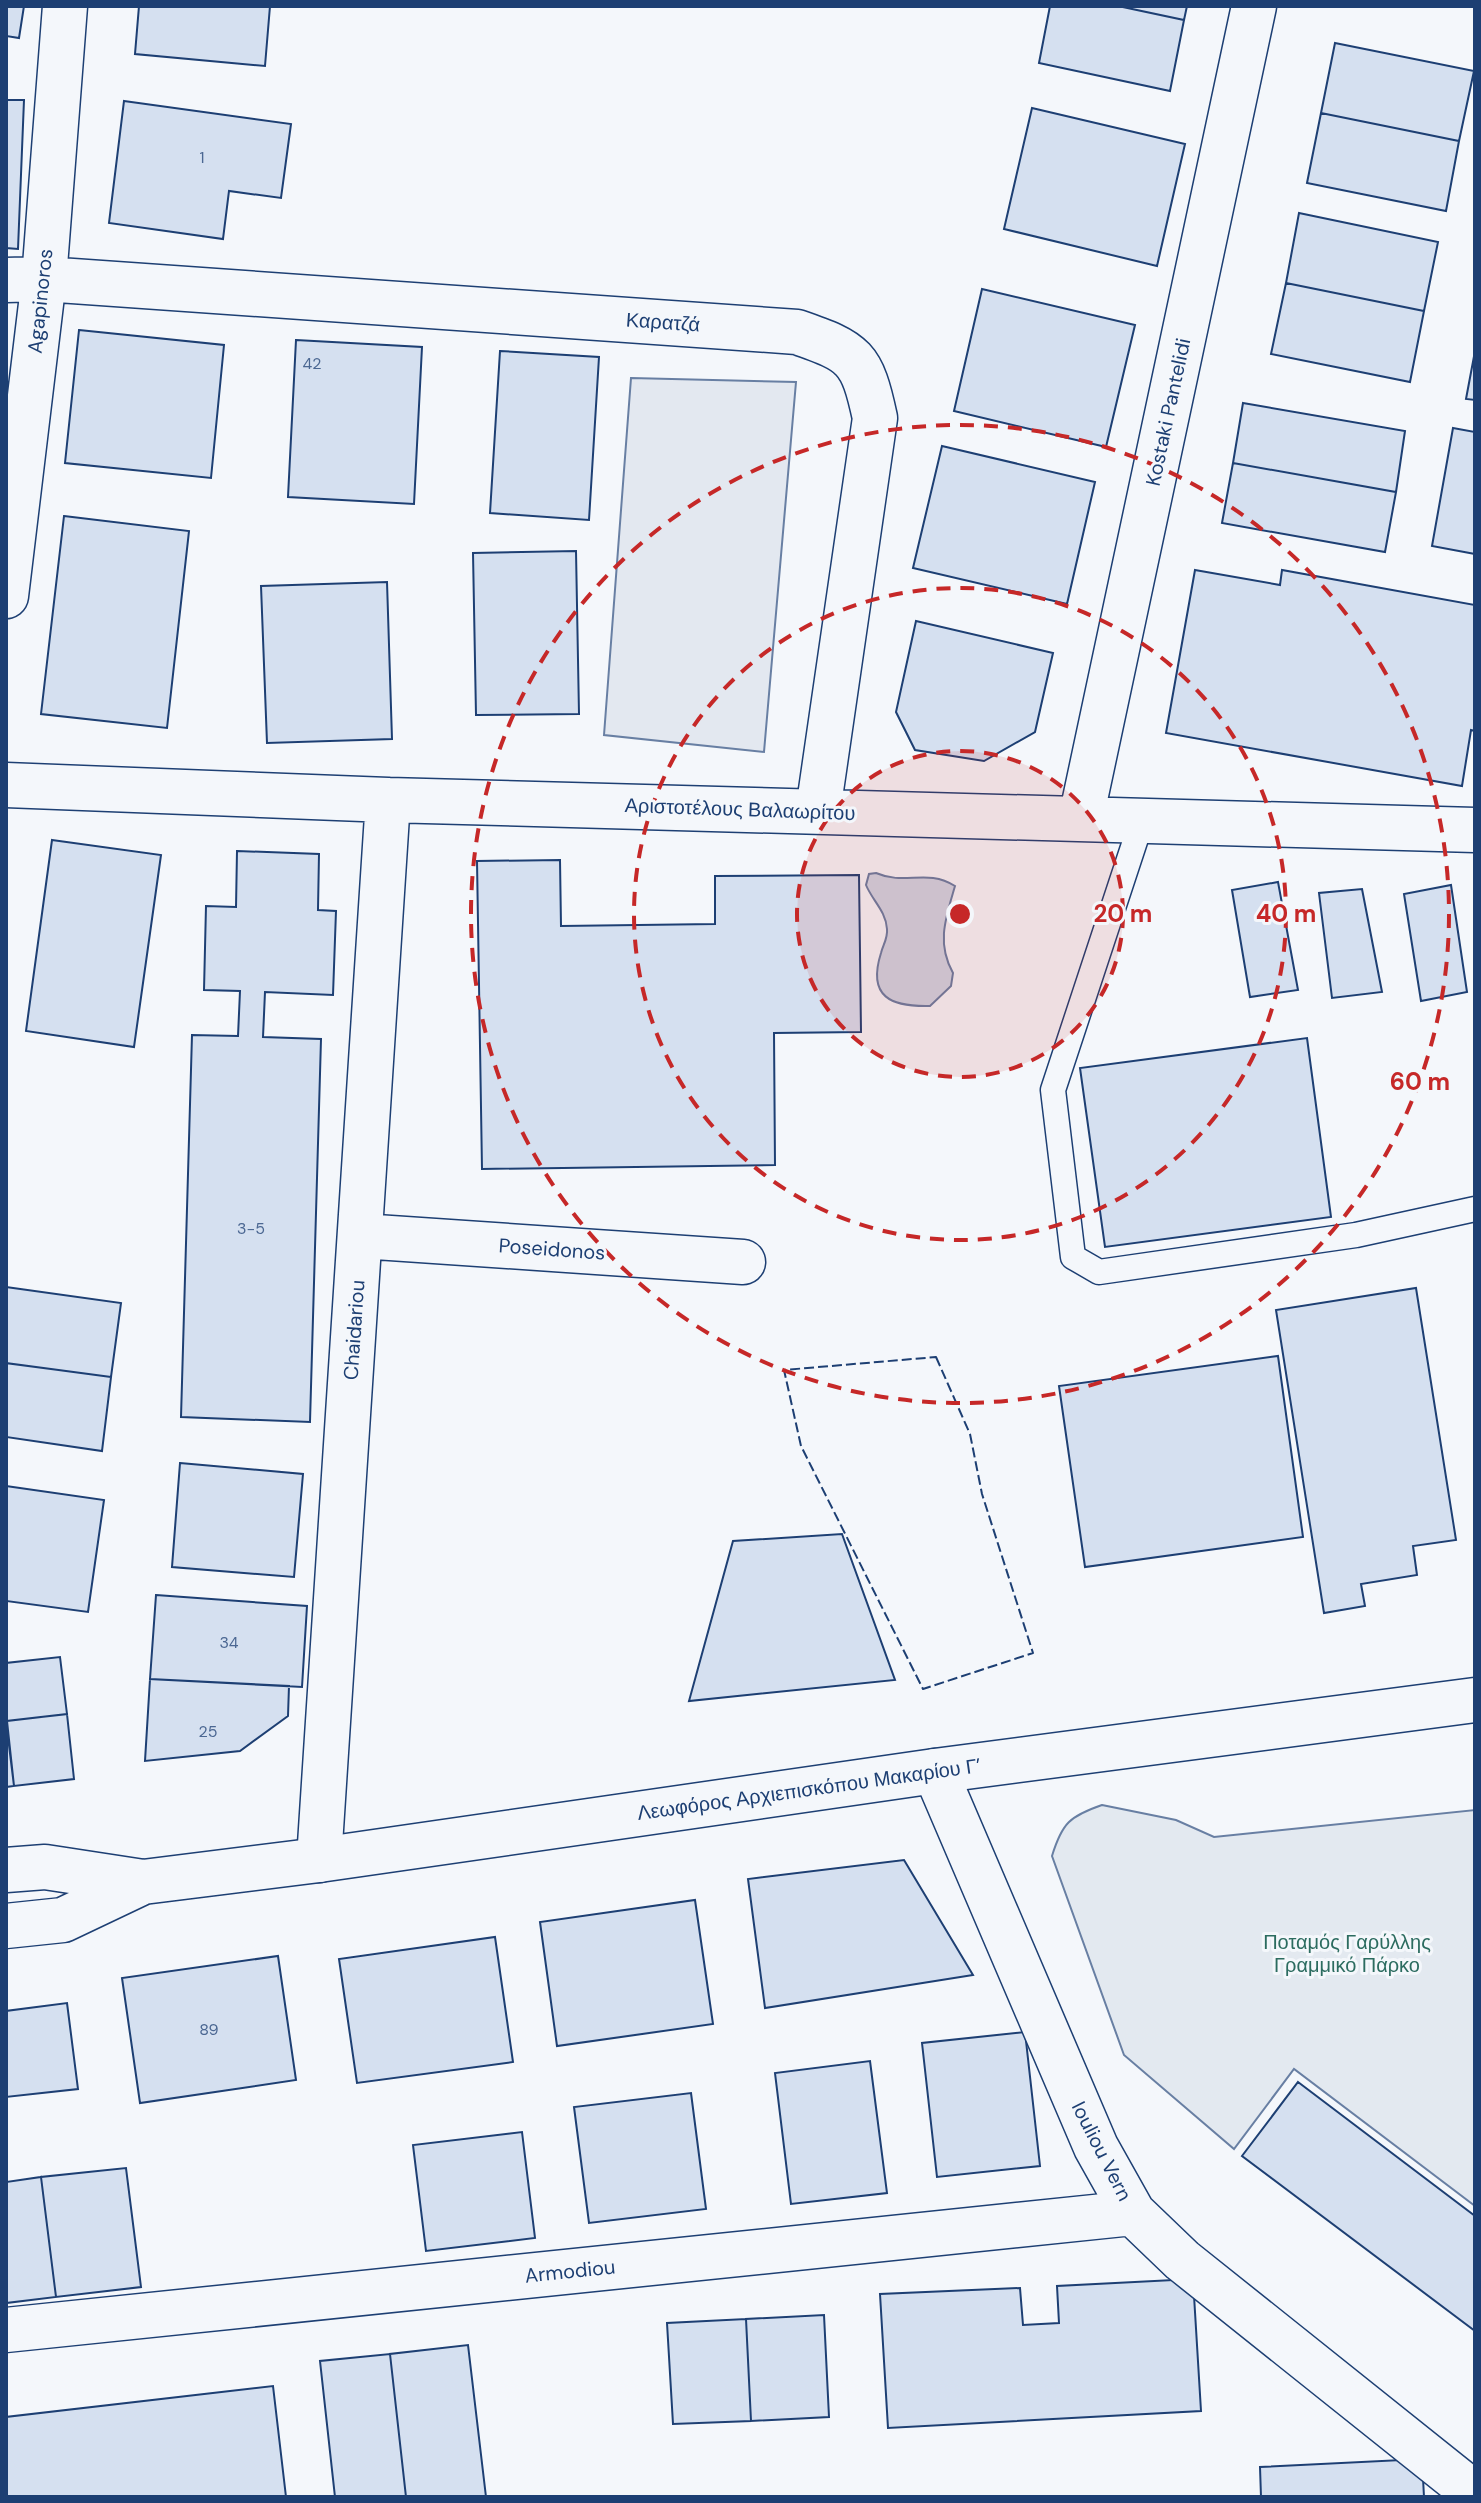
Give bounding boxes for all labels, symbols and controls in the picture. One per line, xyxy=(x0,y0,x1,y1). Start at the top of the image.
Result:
house number: 1 xyxy=(200,147,205,168)
street label: Agapinoros xyxy=(22,247,58,355)
street label: Καρατζά xyxy=(625,306,701,338)
street label: Kostaki Pantelidi xyxy=(1140,336,1196,488)
house number: 42 xyxy=(303,353,321,374)
street label: Αριστοτέλους Βαλαωρίτου xyxy=(624,792,856,826)
text: 20 m xyxy=(1094,898,1152,929)
text: 40 m xyxy=(1256,898,1316,929)
centre of rings xyxy=(946,900,974,928)
text: 60 m xyxy=(1390,1066,1450,1097)
house number: 3-5 xyxy=(237,1218,265,1239)
street label: Poseidonos xyxy=(498,1232,606,1266)
street label: Chaidariou xyxy=(338,1279,370,1381)
house number: 34 xyxy=(219,1632,239,1653)
house number: 25 xyxy=(199,1721,217,1742)
street label: Λεωφόρος Αρχιεπισκόπου Μακαρίου Γ’ xyxy=(635,1752,983,1826)
park label: Ποταμός Γαρύλλης Γραμμικό Πάρκο xyxy=(1263,1929,1431,1978)
house number: 89 xyxy=(199,2019,219,2040)
street label: Iouliou Vern xyxy=(1066,2097,1138,2205)
street label: Armodiou xyxy=(523,2253,617,2289)

